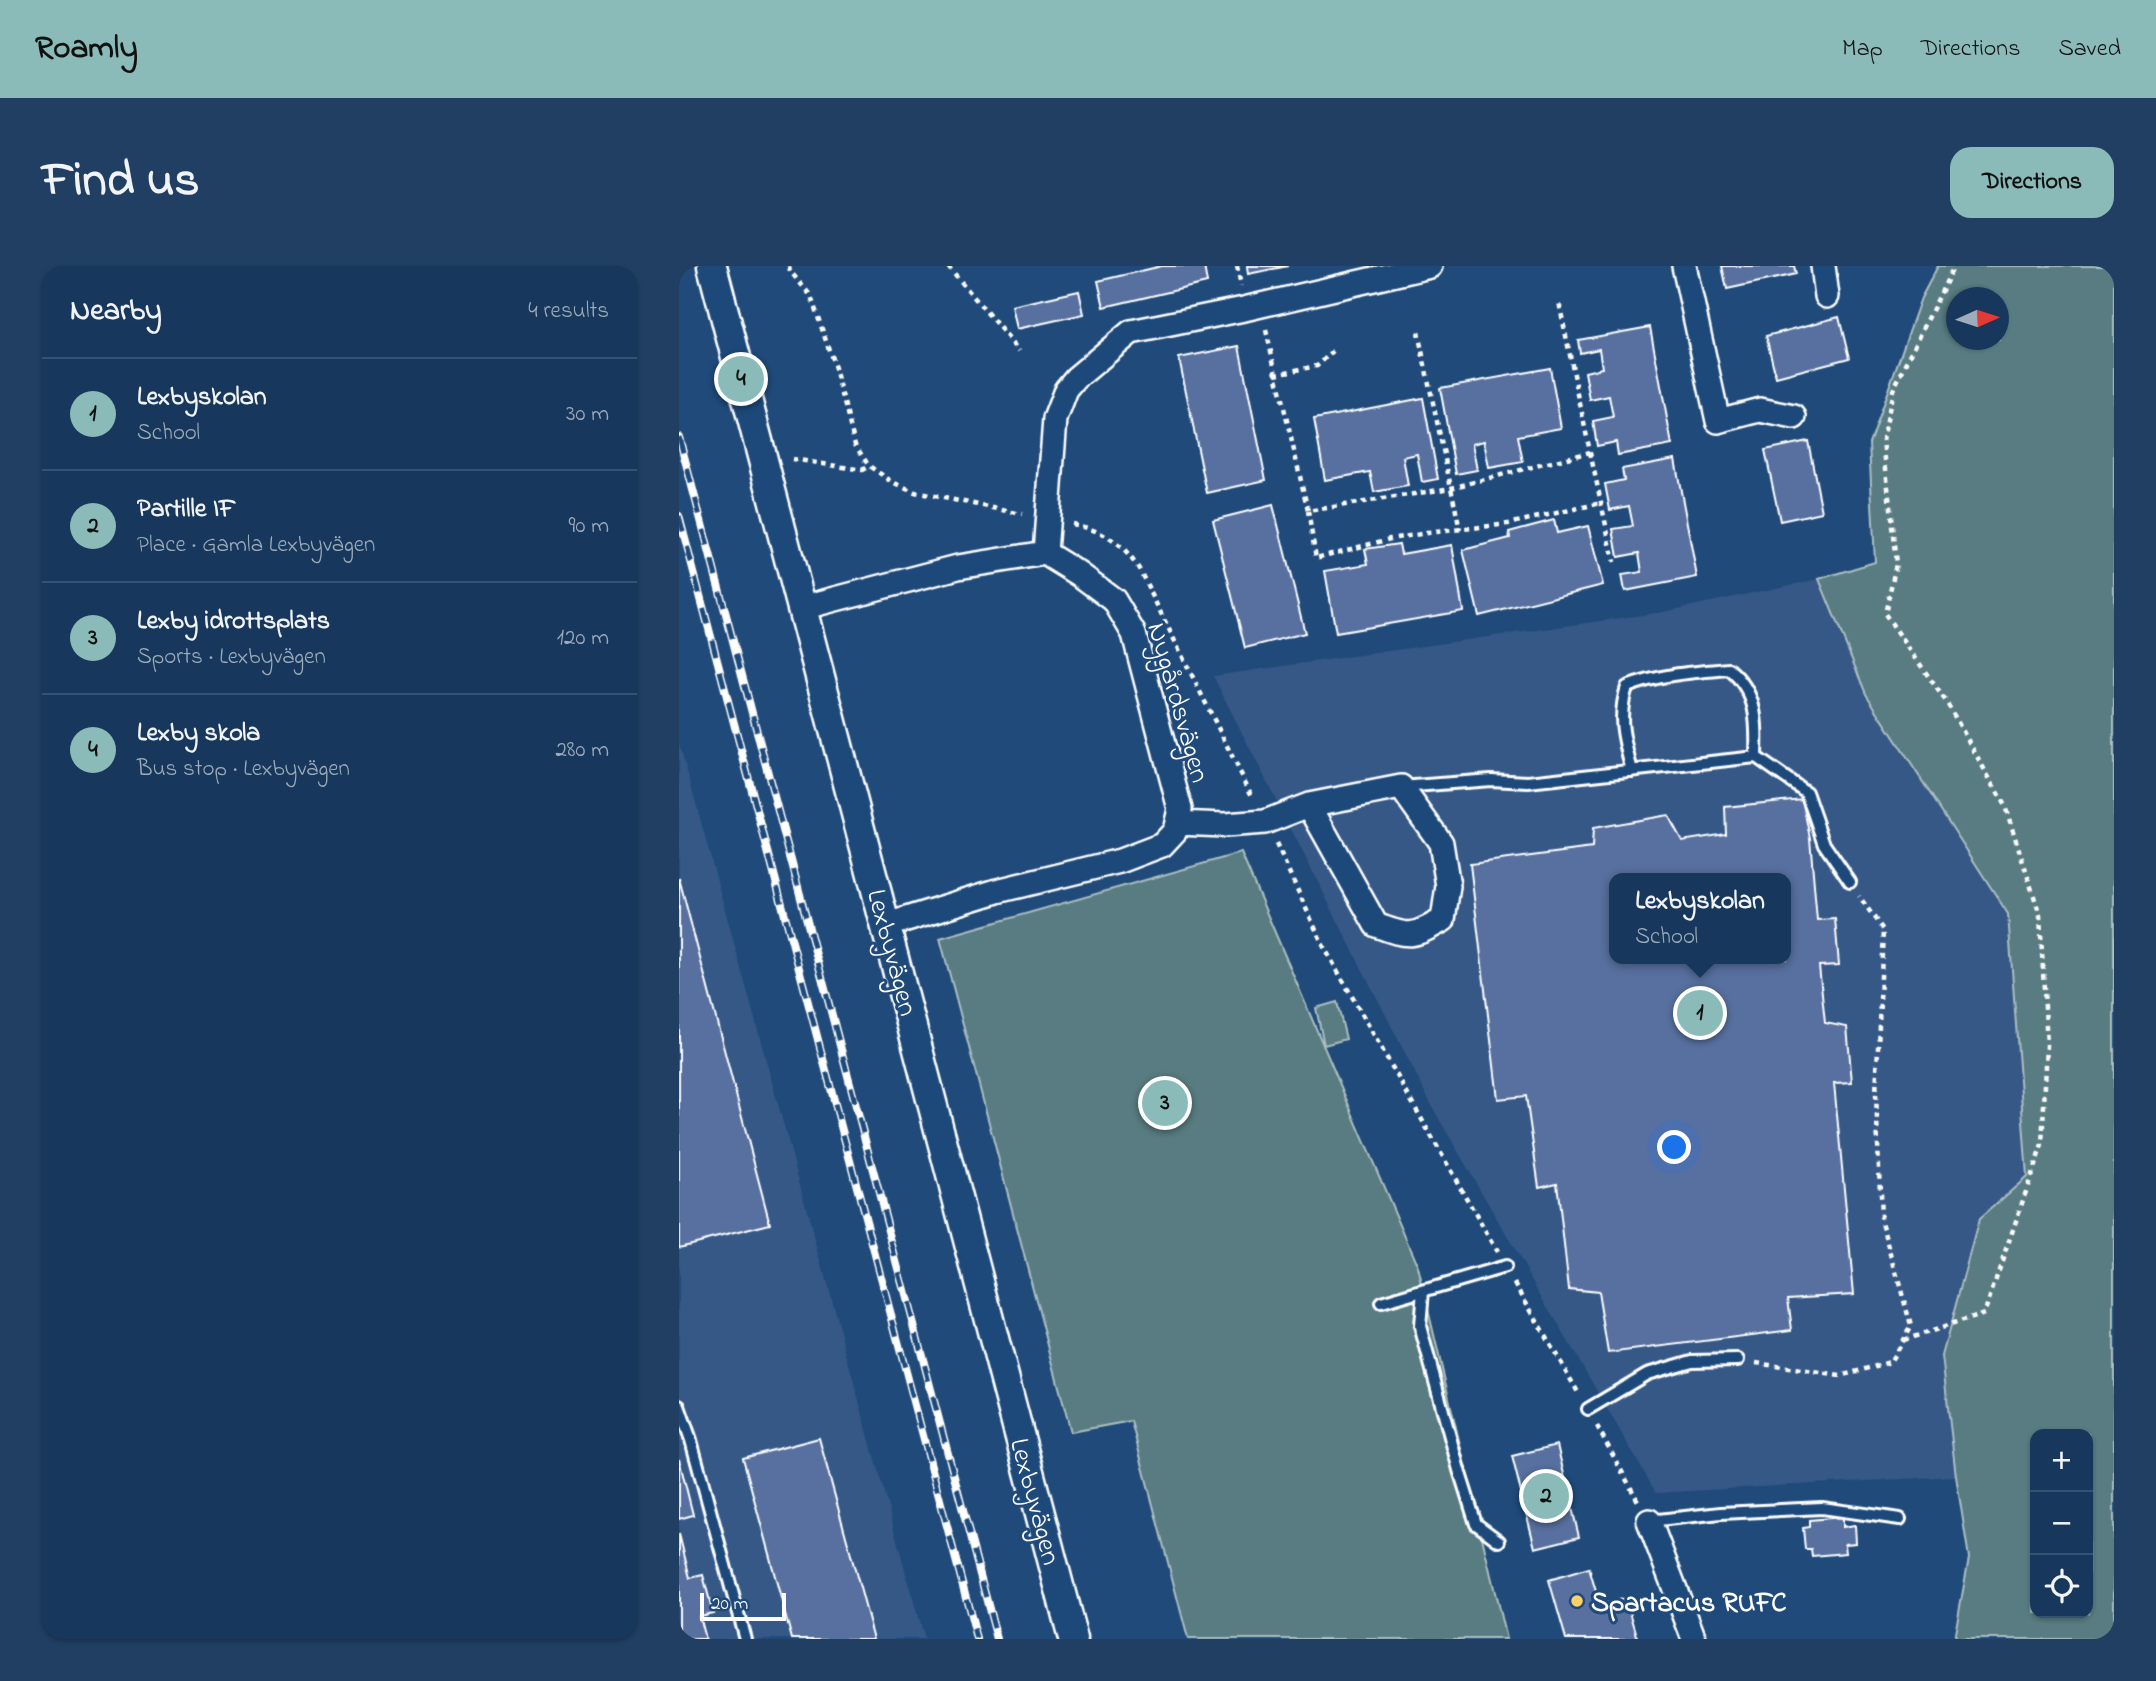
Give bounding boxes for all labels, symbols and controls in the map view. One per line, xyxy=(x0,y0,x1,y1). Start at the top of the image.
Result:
text: Roamly xyxy=(35,25,138,73)
text: Map xyxy=(1842,32,1883,67)
text: Directions xyxy=(1921,32,2020,67)
text: Saved xyxy=(2058,32,2121,67)
text: Find us xyxy=(42,146,199,218)
button: Directions xyxy=(1950,147,2114,218)
north arrow xyxy=(1946,287,2009,350)
text: Nearby xyxy=(70,290,162,334)
text: 4 results xyxy=(528,295,609,328)
pin: 4 xyxy=(718,353,764,405)
text: Lexbyskolan xyxy=(137,379,267,417)
text: 1 xyxy=(89,398,97,431)
text: 30 m xyxy=(566,398,609,431)
text: School xyxy=(137,417,200,450)
text: Partille IF xyxy=(137,491,236,529)
text: 2 xyxy=(87,510,99,543)
text: 90 m xyxy=(569,510,609,543)
text: Place · Gamla Lexbyvägen xyxy=(137,529,375,562)
text: Lexby idrottsplats xyxy=(137,603,330,641)
street label: Nygårdsvägen xyxy=(1134,618,1219,788)
text: 3 xyxy=(88,622,98,655)
text: 120 m xyxy=(557,622,609,655)
text: Sports · Lexbyvägen xyxy=(137,641,326,674)
text: Lexby skola xyxy=(137,715,260,753)
text: 4 xyxy=(88,734,98,767)
text: 280 m xyxy=(555,734,609,767)
text: Bus stop · Lexbyvägen xyxy=(137,753,350,786)
popup xyxy=(1609,873,1791,964)
text: Lexbyskolan xyxy=(1635,883,1765,921)
street label: Lexbyvägen xyxy=(854,885,927,1021)
text: School xyxy=(1635,921,1698,954)
pin: 1 xyxy=(1677,987,1723,1039)
pin: 3 xyxy=(1142,1077,1188,1129)
your location xyxy=(1657,1130,1691,1164)
map controls xyxy=(2030,1429,2093,1618)
button: + xyxy=(2030,1429,2093,1492)
street label: Lexbyvägen xyxy=(997,1434,1070,1570)
pin: 2 xyxy=(1523,1470,1569,1522)
button: − xyxy=(2030,1492,2093,1555)
button: locate xyxy=(2030,1555,2093,1618)
place label: Spartacus RUFC xyxy=(1591,1584,1787,1625)
scale bar xyxy=(700,1590,786,1622)
text: 20 m xyxy=(711,1591,748,1618)
marker: Spartacus RUFC xyxy=(1569,1593,1585,1609)

